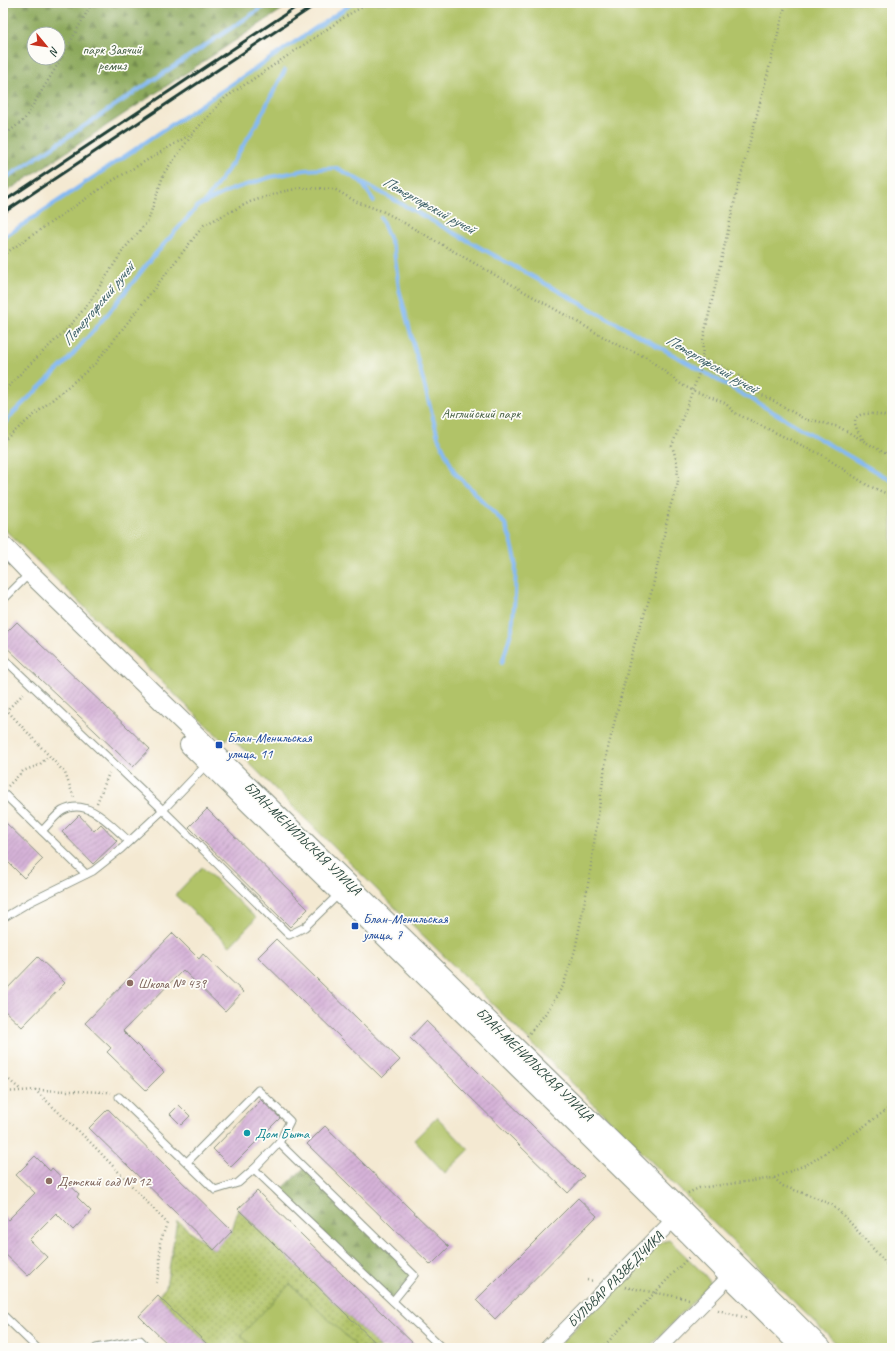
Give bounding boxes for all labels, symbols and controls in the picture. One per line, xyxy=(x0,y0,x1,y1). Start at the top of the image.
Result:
north arrow xyxy=(26,26,66,66)
park label: парк Заячий ремиз xyxy=(82,41,143,74)
text: N xyxy=(46,44,63,59)
water label: Петергофский ручей xyxy=(379,172,481,240)
water label: Петергофский ручей xyxy=(58,257,140,350)
water label: Петергофский ручей xyxy=(663,331,763,400)
park label: Английский парк xyxy=(442,405,521,422)
place label: Блан-Менильская улица, 11 xyxy=(226,729,313,762)
marker: Блан-Менильская улица, 11 xyxy=(214,740,224,750)
street label: БЛАН-МЕНИЛЬСКАЯ УЛИЦА xyxy=(241,778,365,899)
place label: Блан-Менильская улица, 7 xyxy=(362,910,449,943)
marker: Блан-Менильская улица, 7 xyxy=(350,921,360,931)
place label: Школа № 439 xyxy=(138,975,208,992)
marker: Школа № 439 xyxy=(125,978,135,988)
street label: БЛАН-МЕНИЛЬСКАЯ УЛИЦА xyxy=(473,1004,597,1125)
place label: Дом Быта xyxy=(255,1125,310,1142)
marker: Дом Быта xyxy=(242,1128,252,1138)
place label: Детский сад № 12 xyxy=(57,1173,152,1190)
marker: Детский сад № 12 xyxy=(44,1176,54,1186)
street label: БУЛЬВАР РАЗВЕДЧИКА xyxy=(564,1227,668,1331)

